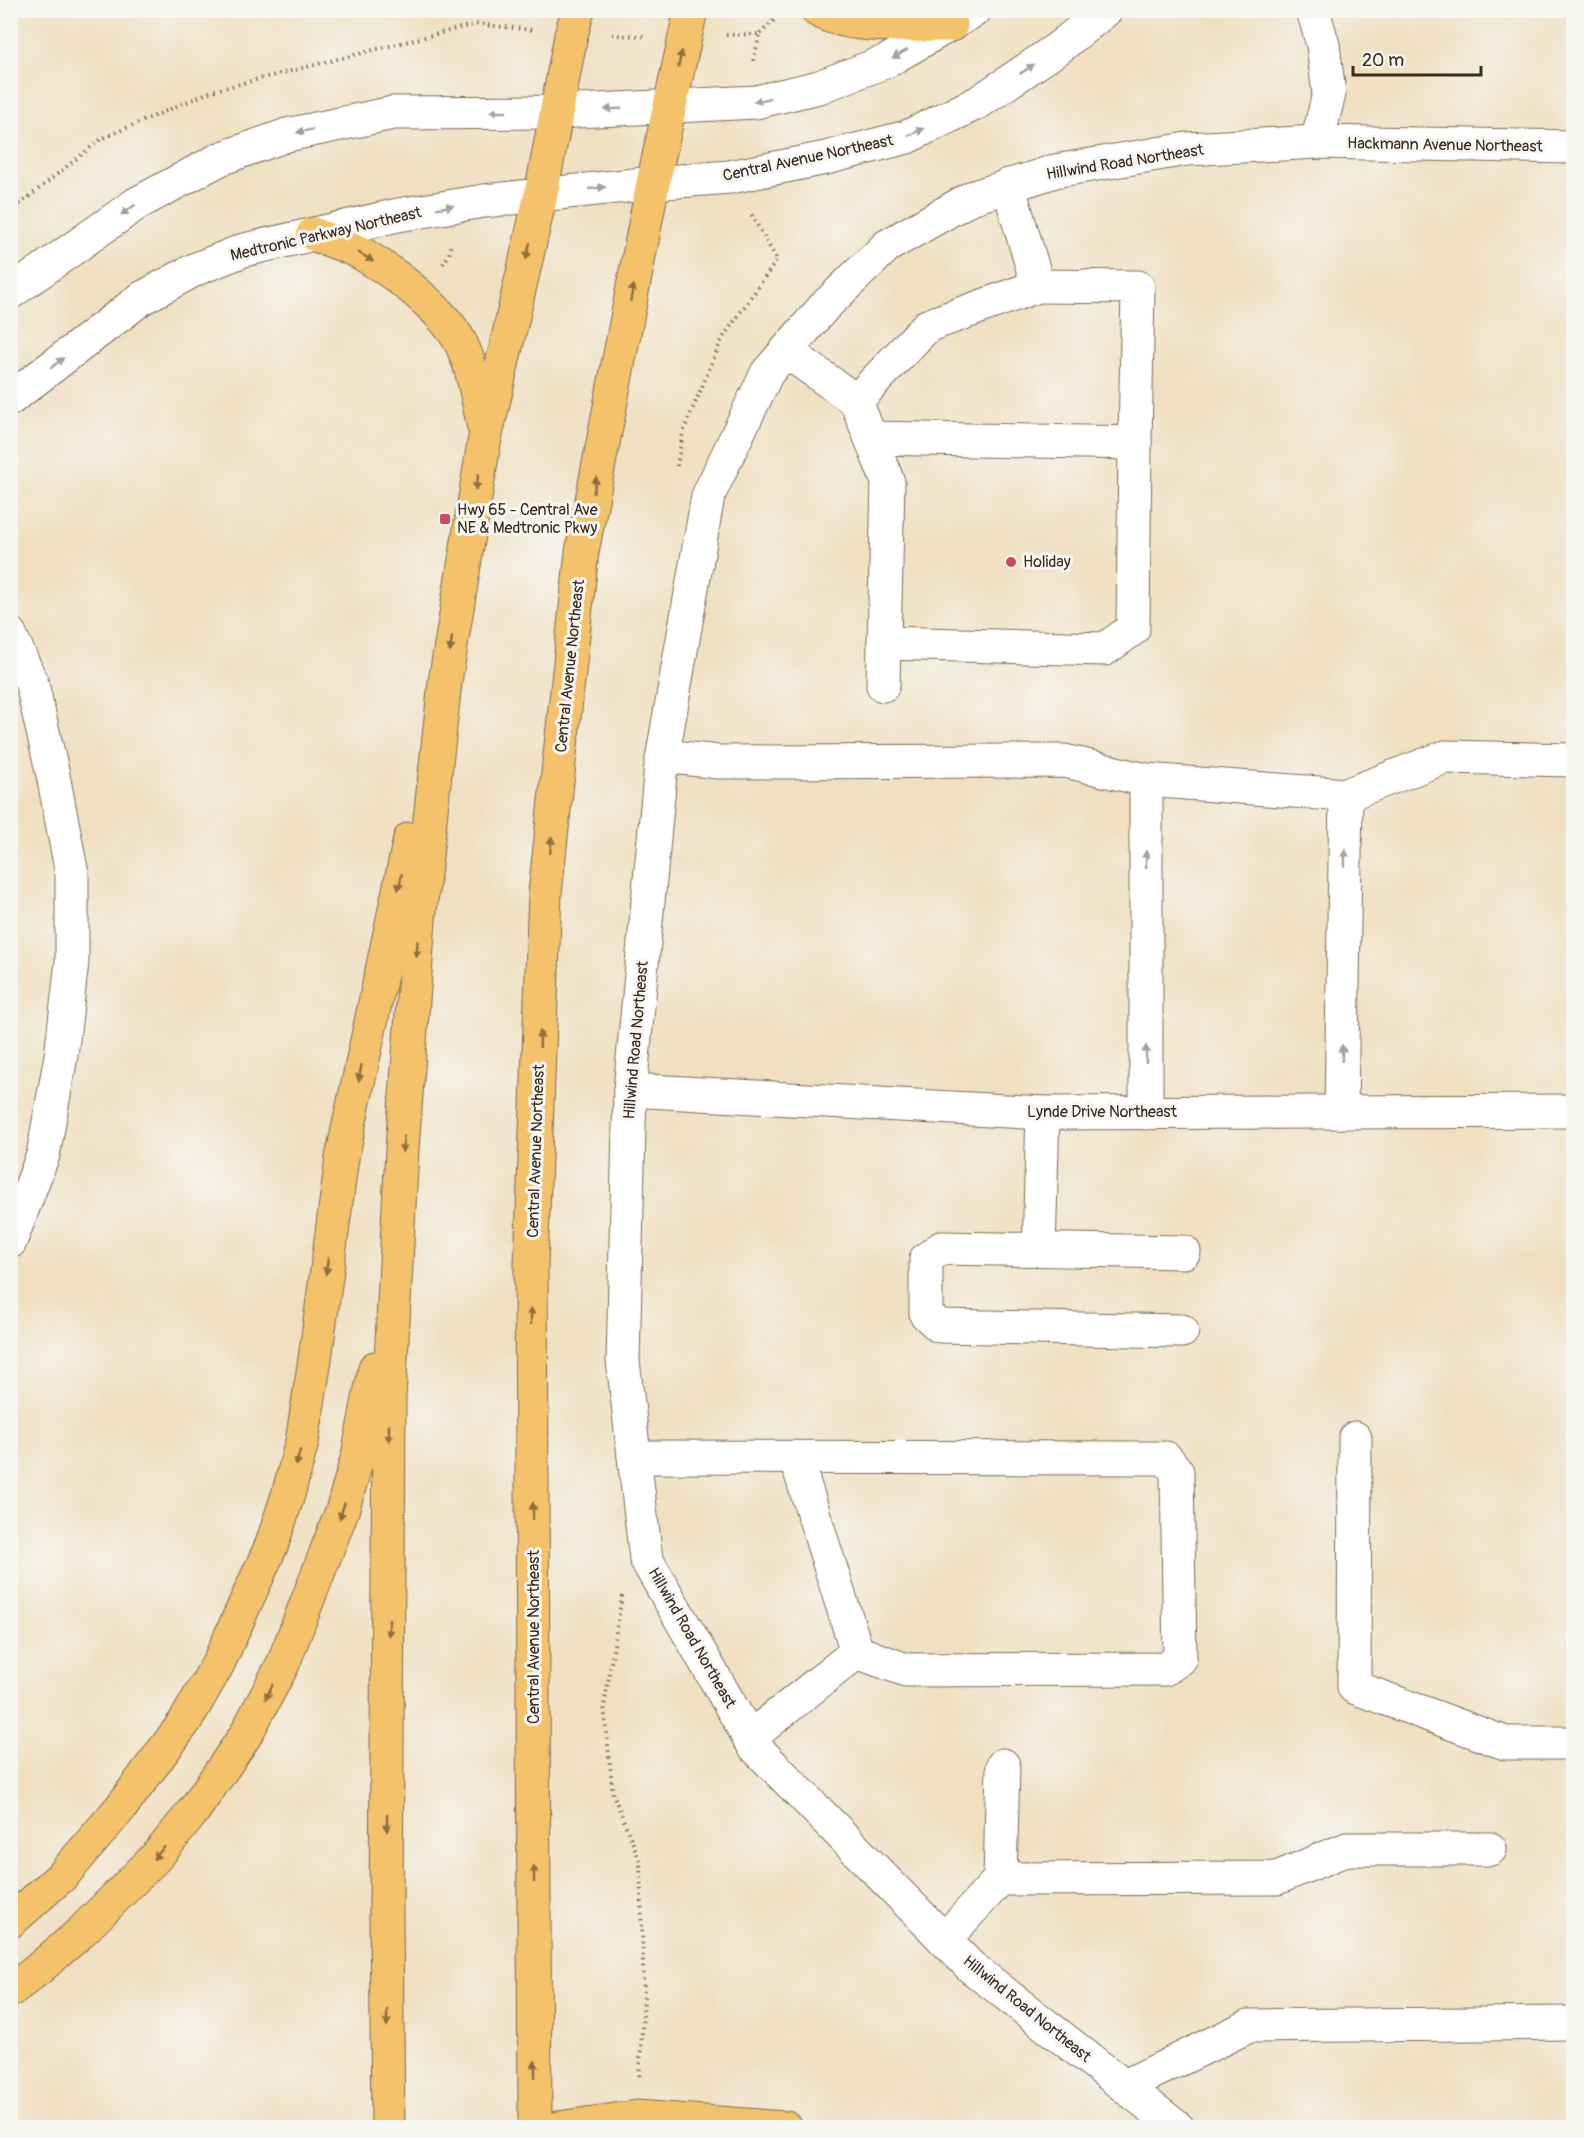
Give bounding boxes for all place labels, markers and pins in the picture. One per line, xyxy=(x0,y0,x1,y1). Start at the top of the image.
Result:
place label: Hwy 65 - Central Ave NE & Medtronic Pkwy xyxy=(457,500,598,538)
marker: Hwy 65 - Central Ave NE & Medtronic Pkwy xyxy=(438,512,452,526)
place label: Holiday xyxy=(1023,552,1071,572)
marker: Holiday xyxy=(1004,555,1018,569)

